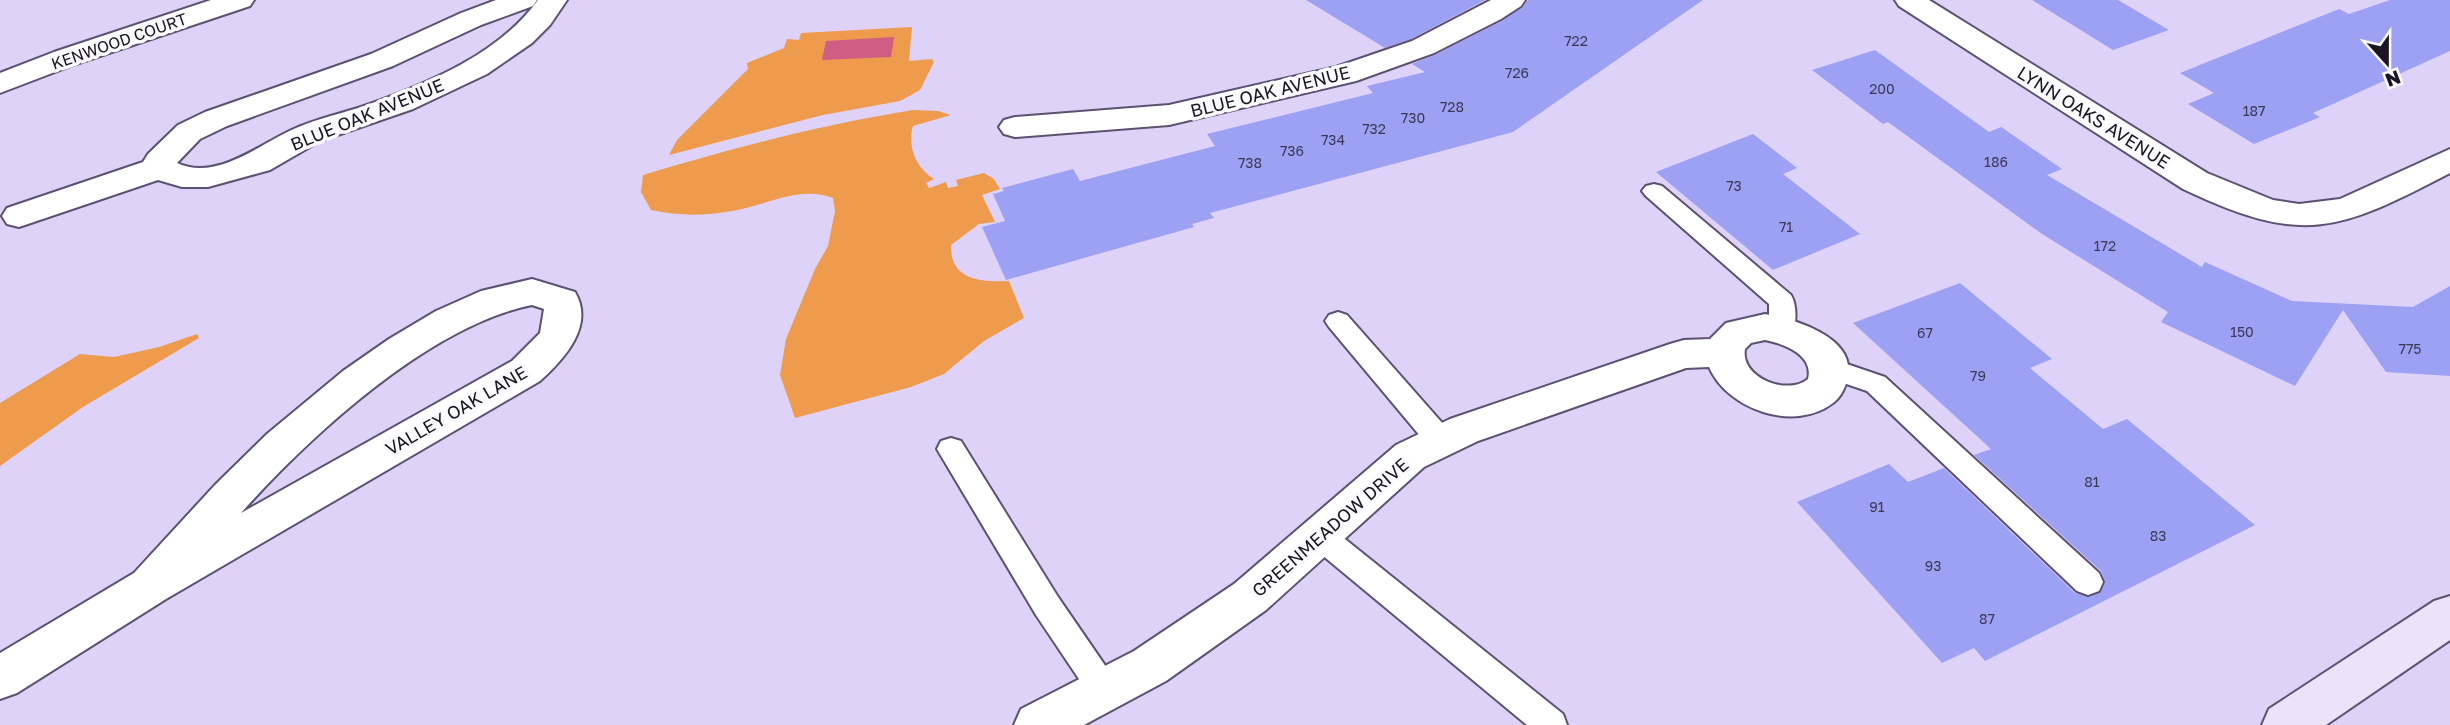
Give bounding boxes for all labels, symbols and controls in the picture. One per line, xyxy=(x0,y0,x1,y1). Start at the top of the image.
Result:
street label: KENWOOD COURT xyxy=(49,8,189,74)
north arrow xyxy=(2352,28,2422,98)
house number: 722 xyxy=(1564,32,1588,49)
street label: BLUE OAK AVENUE xyxy=(1188,61,1352,121)
street label: LYNN OAKS AVENUE xyxy=(2014,61,2174,173)
house number: 726 xyxy=(1505,64,1529,81)
text: N xyxy=(2382,66,2404,93)
street label: BLUE OAK AVENUE xyxy=(287,73,447,155)
house number: 200 xyxy=(1869,80,1895,97)
house number: 728 xyxy=(1440,98,1464,115)
house number: 187 xyxy=(2243,102,2265,119)
house number: 730 xyxy=(1401,109,1425,126)
house number: 732 xyxy=(1362,120,1386,137)
house number: 734 xyxy=(1321,131,1345,148)
house number: 736 xyxy=(1280,142,1304,159)
house number: 186 xyxy=(1984,153,2008,170)
house number: 738 xyxy=(1238,154,1262,171)
house number: 73 xyxy=(1726,177,1742,194)
house number: 71 xyxy=(1779,218,1793,235)
house number: 172 xyxy=(2094,237,2116,254)
house number: 150 xyxy=(2230,323,2254,340)
house number: 67 xyxy=(1917,324,1933,341)
house number: 775 xyxy=(2399,340,2421,357)
street label: VALLEY OAK LANE xyxy=(381,361,531,459)
house number: 79 xyxy=(1970,367,1986,384)
street label: GREENMEADOW DRIVE xyxy=(1247,453,1413,601)
house number: 81 xyxy=(2084,473,2100,490)
house number: 91 xyxy=(1869,498,1885,515)
house number: 83 xyxy=(2150,527,2166,544)
house number: 93 xyxy=(1925,557,1941,574)
house number: 87 xyxy=(1979,610,1995,627)

